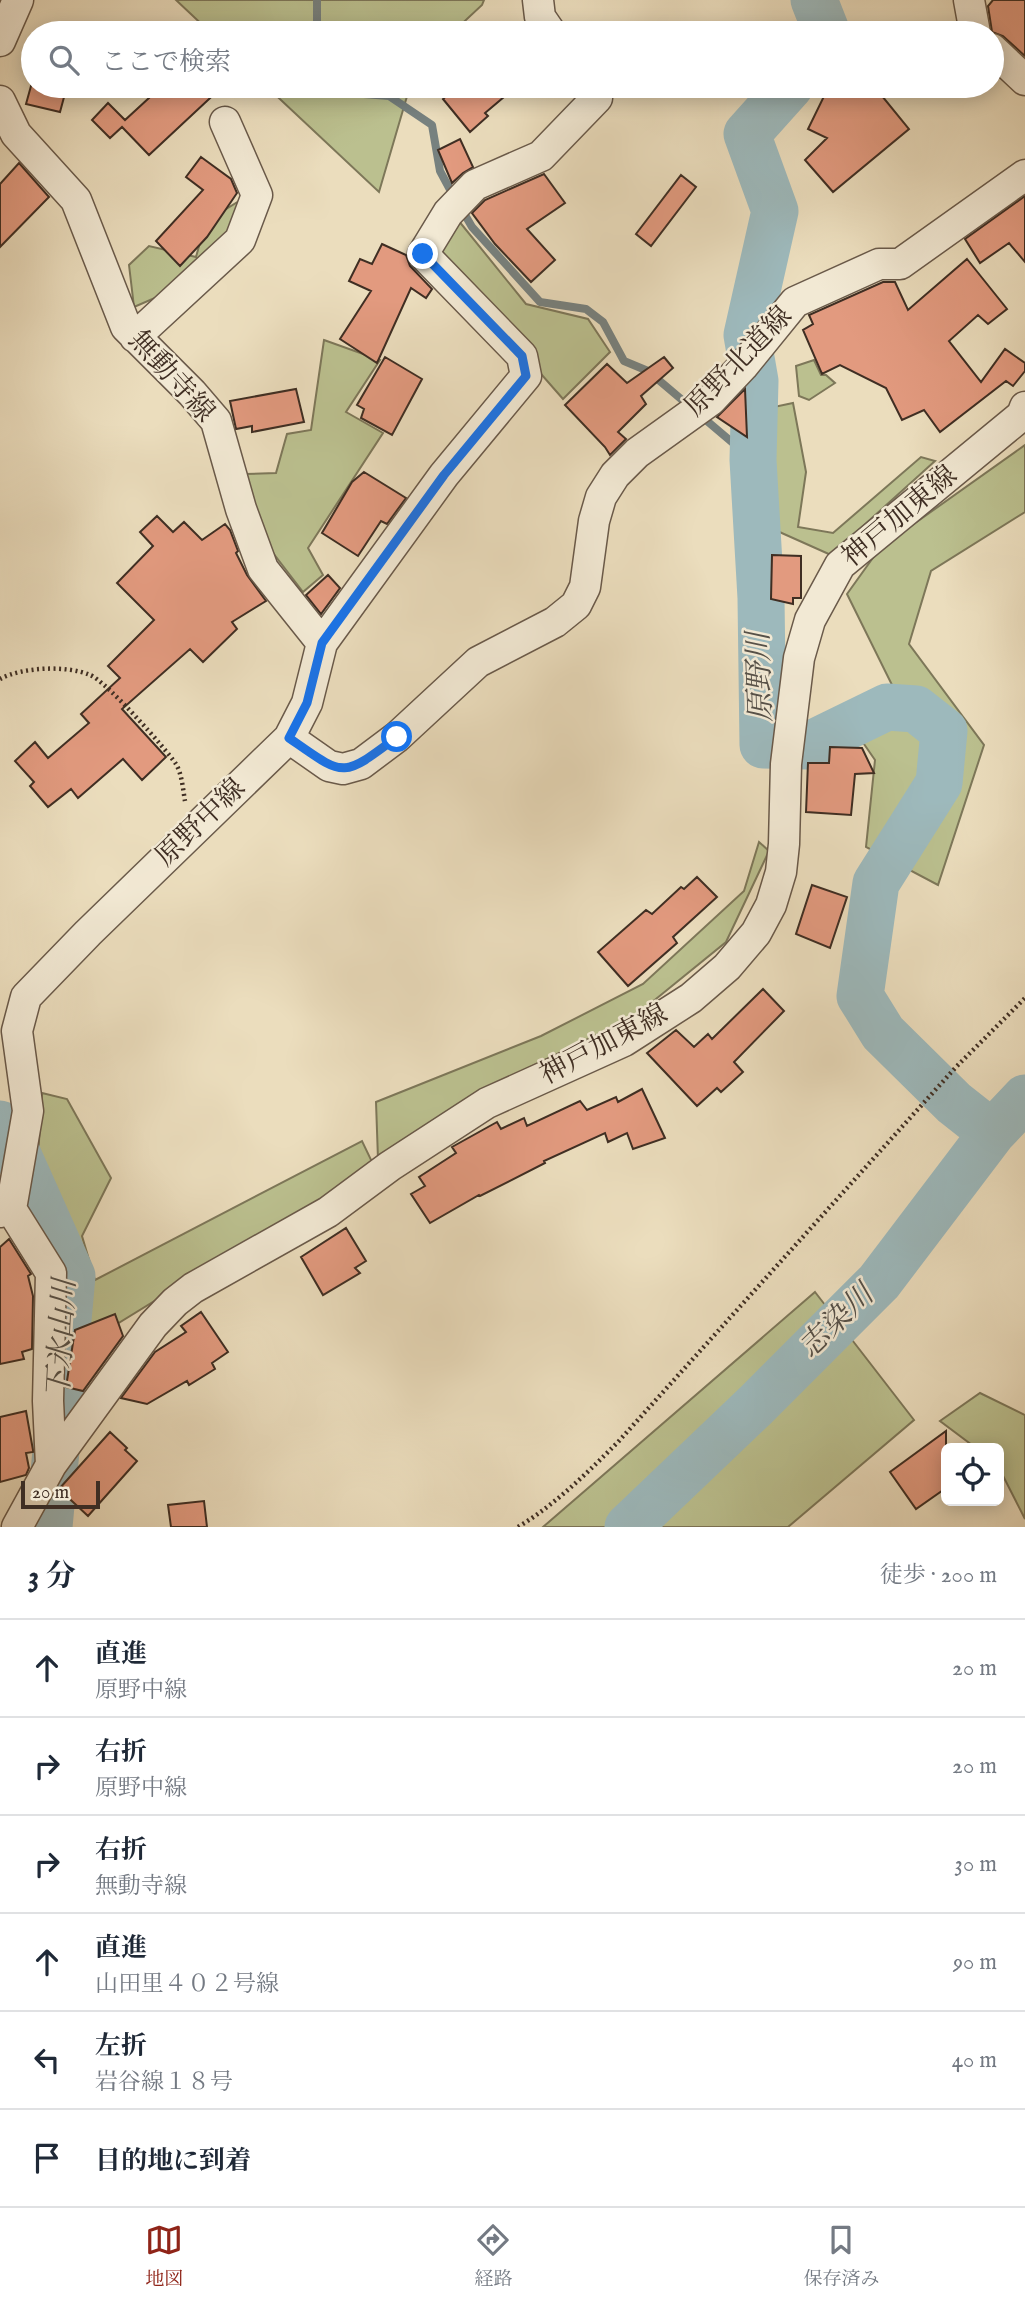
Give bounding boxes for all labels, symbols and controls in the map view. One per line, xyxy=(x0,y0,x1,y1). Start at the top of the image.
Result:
search box xyxy=(21,21,1004,98)
icon: search xyxy=(45,41,83,79)
text: ここで検索 xyxy=(101,46,231,79)
route end xyxy=(407,238,438,269)
street label: 原野北道線 xyxy=(678,299,800,425)
street label: 無動寺線 xyxy=(121,324,221,430)
street label: 神戸加東線 xyxy=(835,459,965,575)
water label: 原野川 xyxy=(740,628,782,723)
route start xyxy=(381,721,412,752)
street label: 原野中線 xyxy=(149,772,253,874)
street label: 神戸加東線 xyxy=(534,997,674,1093)
water label: 下氷山川 xyxy=(41,1275,85,1400)
water label: 志染川 xyxy=(791,1275,885,1367)
map controls xyxy=(941,1443,1004,1506)
button: locate xyxy=(941,1443,1004,1506)
scale bar xyxy=(21,1478,100,1510)
text: 20 m xyxy=(32,1481,69,1505)
text: 3 分 xyxy=(28,1558,76,1596)
text: 徒歩 · 200 m xyxy=(880,1561,997,1590)
text: 直進 xyxy=(95,1638,147,1671)
icon: ahead xyxy=(28,1649,66,1687)
text: 20 m xyxy=(952,1654,997,1683)
text: 原野中線 xyxy=(95,1676,187,1705)
text: 右折 xyxy=(95,1736,147,1769)
icon: right xyxy=(28,1747,66,1785)
text: 20 m xyxy=(952,1752,997,1781)
text: 原野中線 xyxy=(95,1774,187,1803)
text: 右折 xyxy=(95,1834,147,1867)
icon: right xyxy=(28,1845,66,1883)
text: 30 m xyxy=(954,1850,997,1879)
text: 無動寺線 xyxy=(95,1872,187,1901)
text: 直進 xyxy=(95,1932,147,1965)
icon: ahead xyxy=(28,1943,66,1981)
text: 90 m xyxy=(953,1948,997,1977)
text: 山田里４０２号線 xyxy=(95,1970,279,1999)
text: 左折 xyxy=(95,2030,147,2063)
icon: left xyxy=(28,2041,66,2079)
text: 40 m xyxy=(952,2046,997,2075)
text: 岩谷線１８号 xyxy=(95,2068,233,2097)
icon: arrive xyxy=(28,2139,66,2177)
text: 目的地に到着 xyxy=(95,2145,251,2178)
tab: 地図 xyxy=(145,2221,184,2292)
tab: 経路 xyxy=(474,2221,513,2292)
tab: 保存済み xyxy=(803,2221,880,2292)

